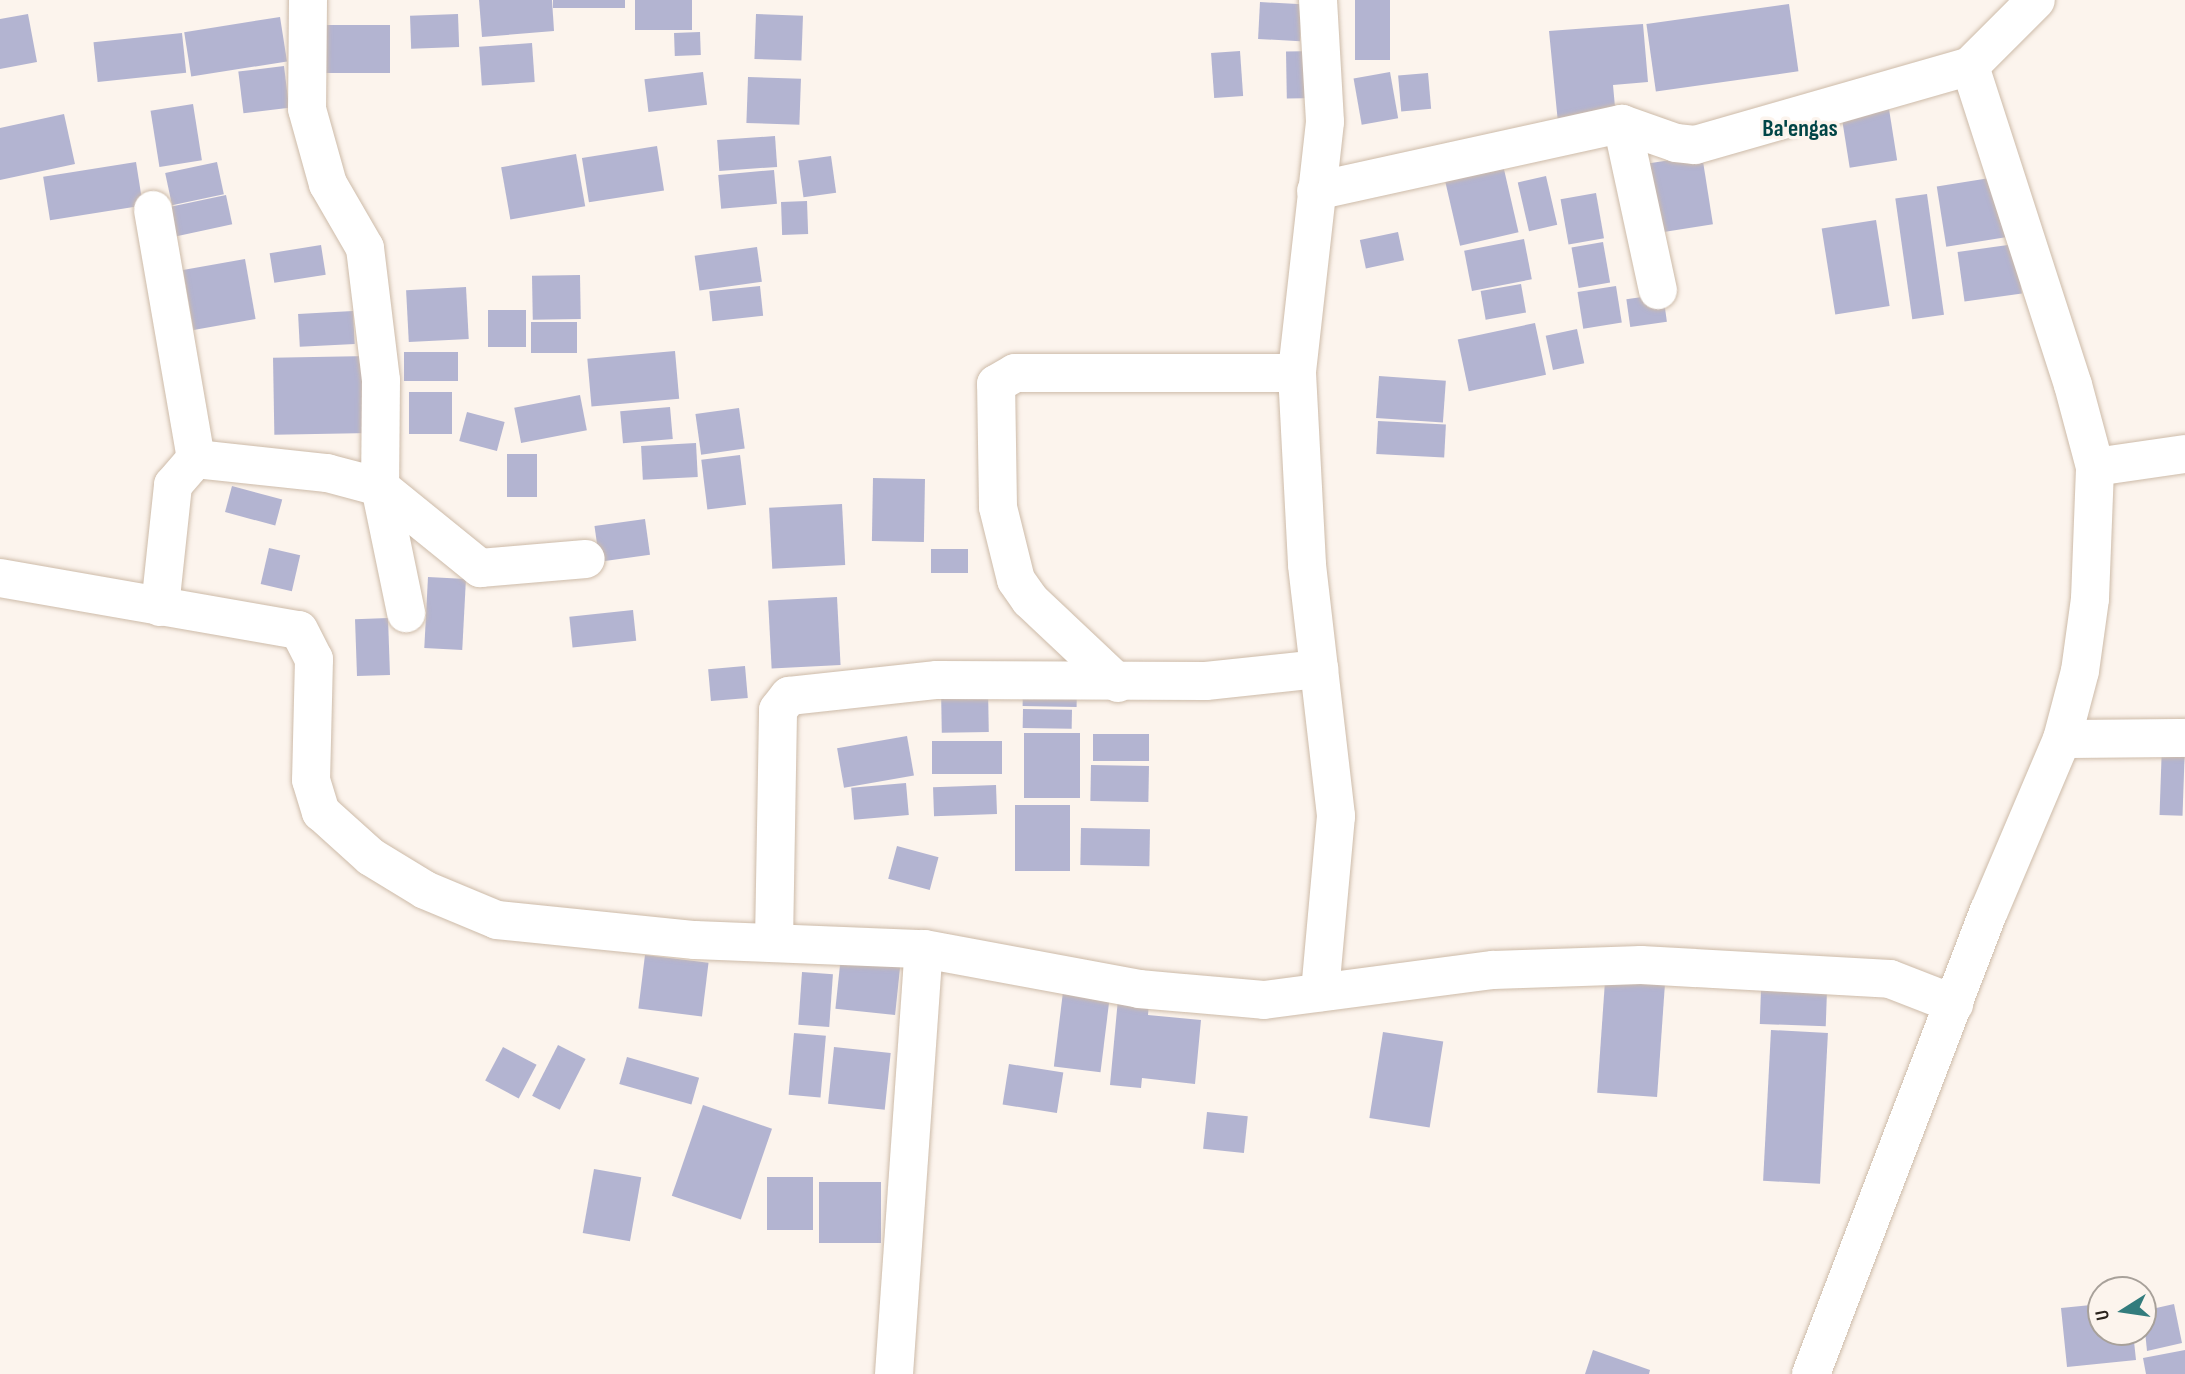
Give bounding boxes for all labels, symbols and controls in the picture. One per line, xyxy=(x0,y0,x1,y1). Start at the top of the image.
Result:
district label: Ba'engas xyxy=(1762,115,1838,143)
north arrow xyxy=(2087,1276,2157,1346)
text: U xyxy=(2091,1308,2115,1322)

